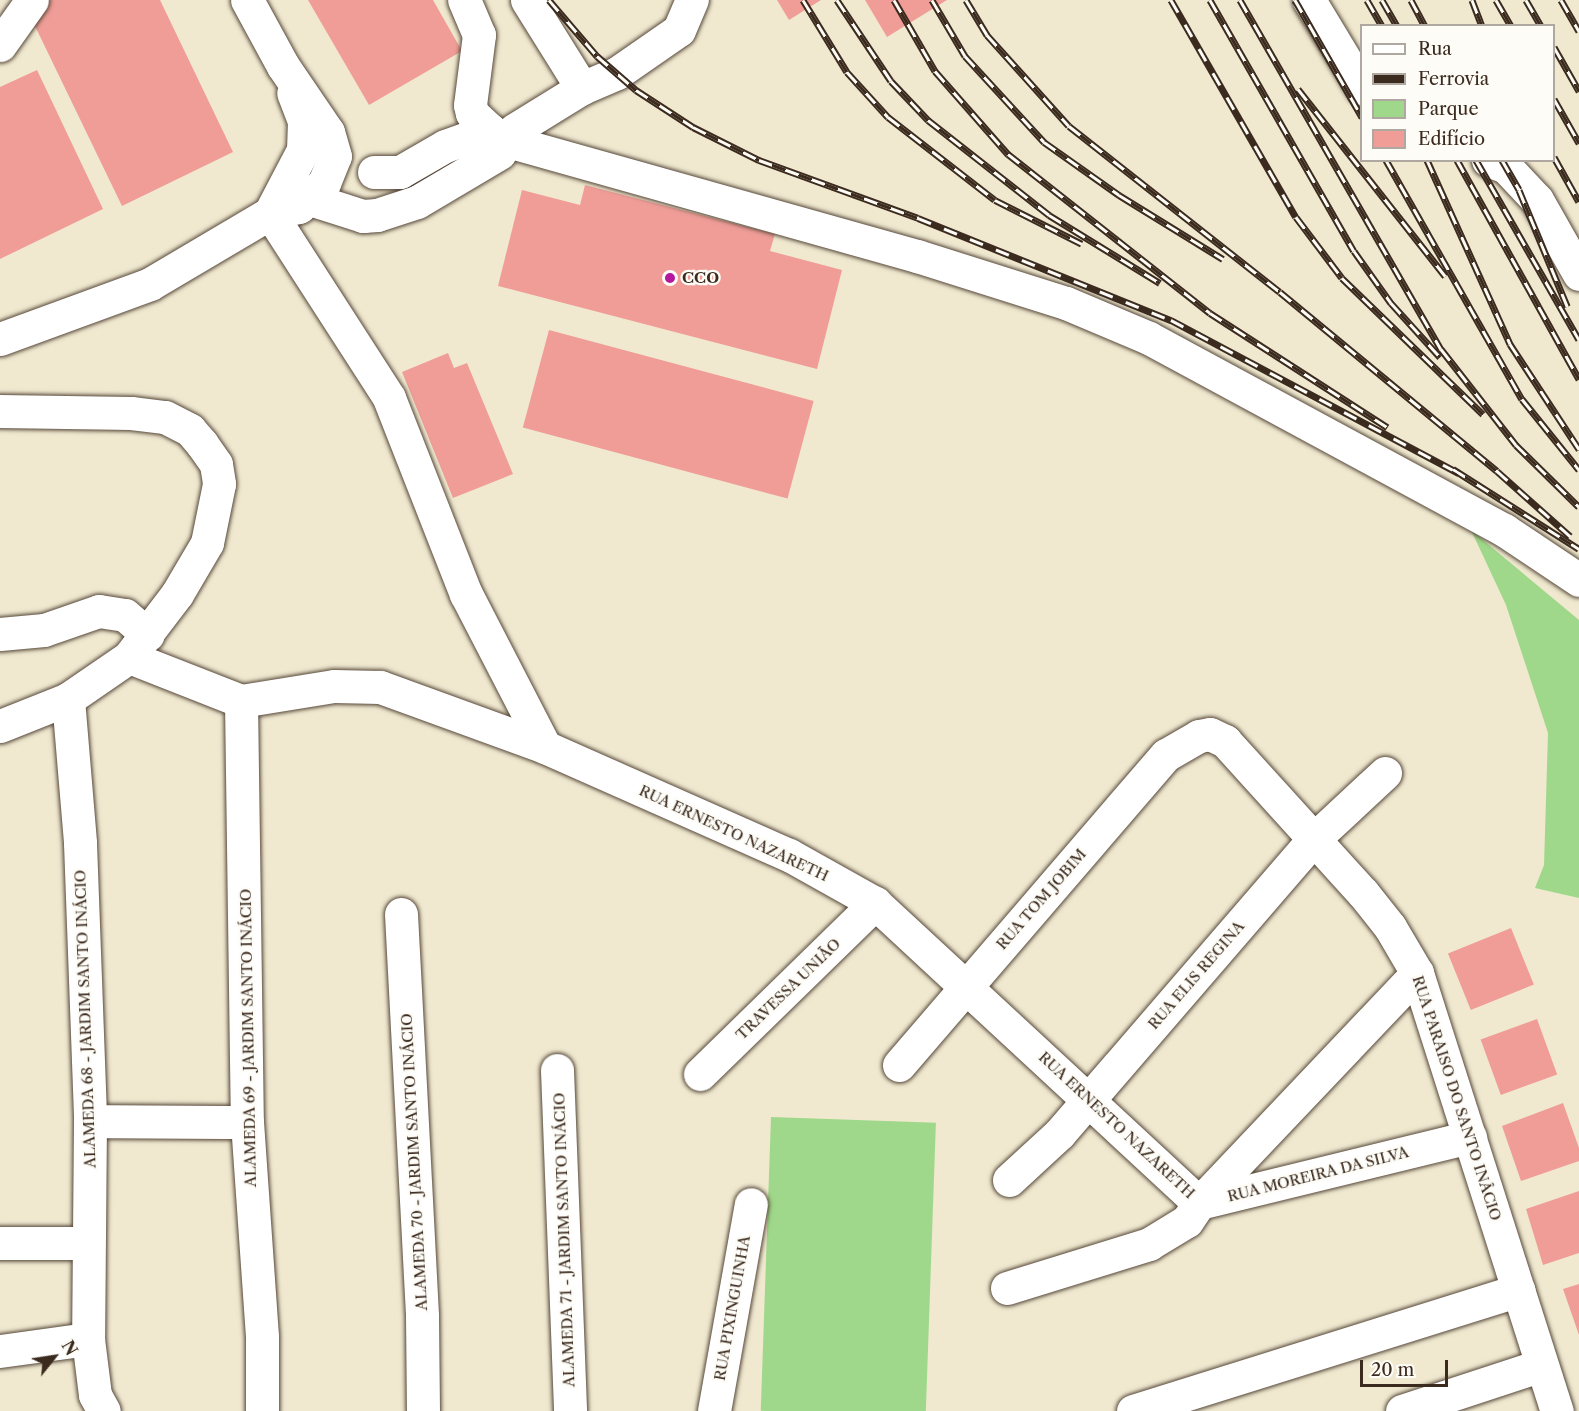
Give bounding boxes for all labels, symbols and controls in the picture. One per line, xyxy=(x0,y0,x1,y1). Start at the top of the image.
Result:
legend xyxy=(1360,24,1555,162)
text: Rua xyxy=(1418,38,1452,60)
text: Ferrovia xyxy=(1418,68,1489,90)
text: Parque xyxy=(1418,98,1479,120)
text: Edifício xyxy=(1418,128,1485,150)
place label: CCO xyxy=(682,269,719,287)
marker: CCO xyxy=(663,271,677,285)
street label: RUA ERNESTO NAZARETH xyxy=(636,781,832,885)
street label: RUA TOM JOBIM xyxy=(992,845,1090,953)
street label: ALAMEDA 68 - JARDIM SANTO INÁCIO xyxy=(71,869,99,1169)
street label: ALAMEDA 69 - JARDIM SANTO INÁCIO xyxy=(236,888,260,1188)
street label: RUA ELIS REGINA xyxy=(1144,917,1248,1033)
street label: TRAVESSA UNIÃO xyxy=(732,934,844,1044)
street label: RUA PARAISO DO SANTO INÂCIO xyxy=(1409,973,1505,1223)
street label: ALAMEDA 70 - JARDIM SANTO INÁCIO xyxy=(397,1013,431,1311)
street label: RUA ERNESTO NAZARETH xyxy=(1035,1048,1199,1202)
street label: ALAMEDA 71 - JARDIM SANTO INÁCIO xyxy=(550,1092,578,1388)
street label: RUA MOREIRA DA SILVA xyxy=(1225,1143,1411,1205)
street label: RUA PIXINGUINHA xyxy=(710,1234,754,1382)
north arrow xyxy=(24,1327,84,1387)
text: N xyxy=(57,1337,82,1359)
scale bar xyxy=(1363,1348,1452,1386)
text: 20 m xyxy=(1371,1359,1414,1381)

